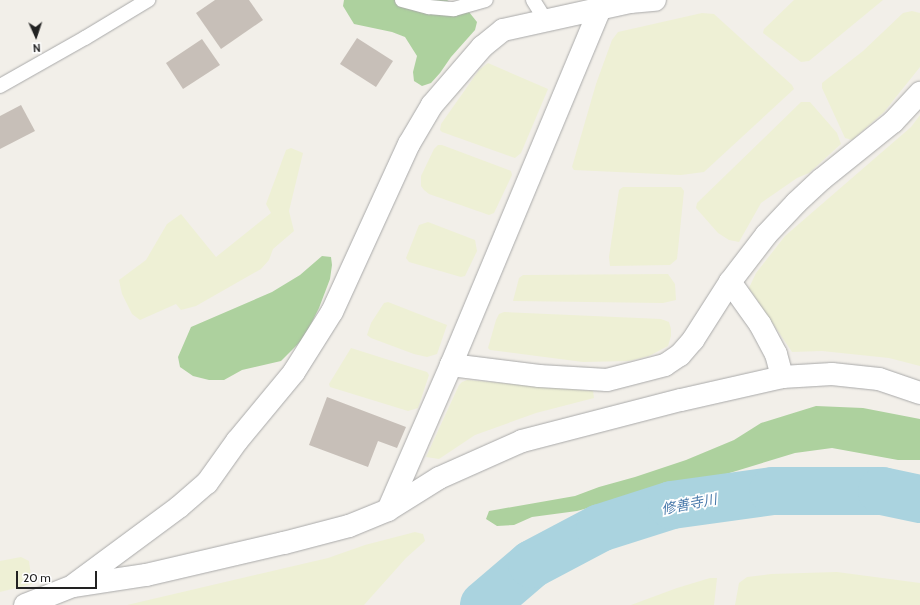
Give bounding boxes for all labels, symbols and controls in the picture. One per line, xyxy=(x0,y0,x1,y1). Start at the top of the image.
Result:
north arrow xyxy=(16,16,56,56)
text: N xyxy=(32,41,41,55)
water label: 修善寺川 xyxy=(660,490,718,518)
scale bar xyxy=(18,563,99,589)
text: 20 m xyxy=(23,570,51,585)

